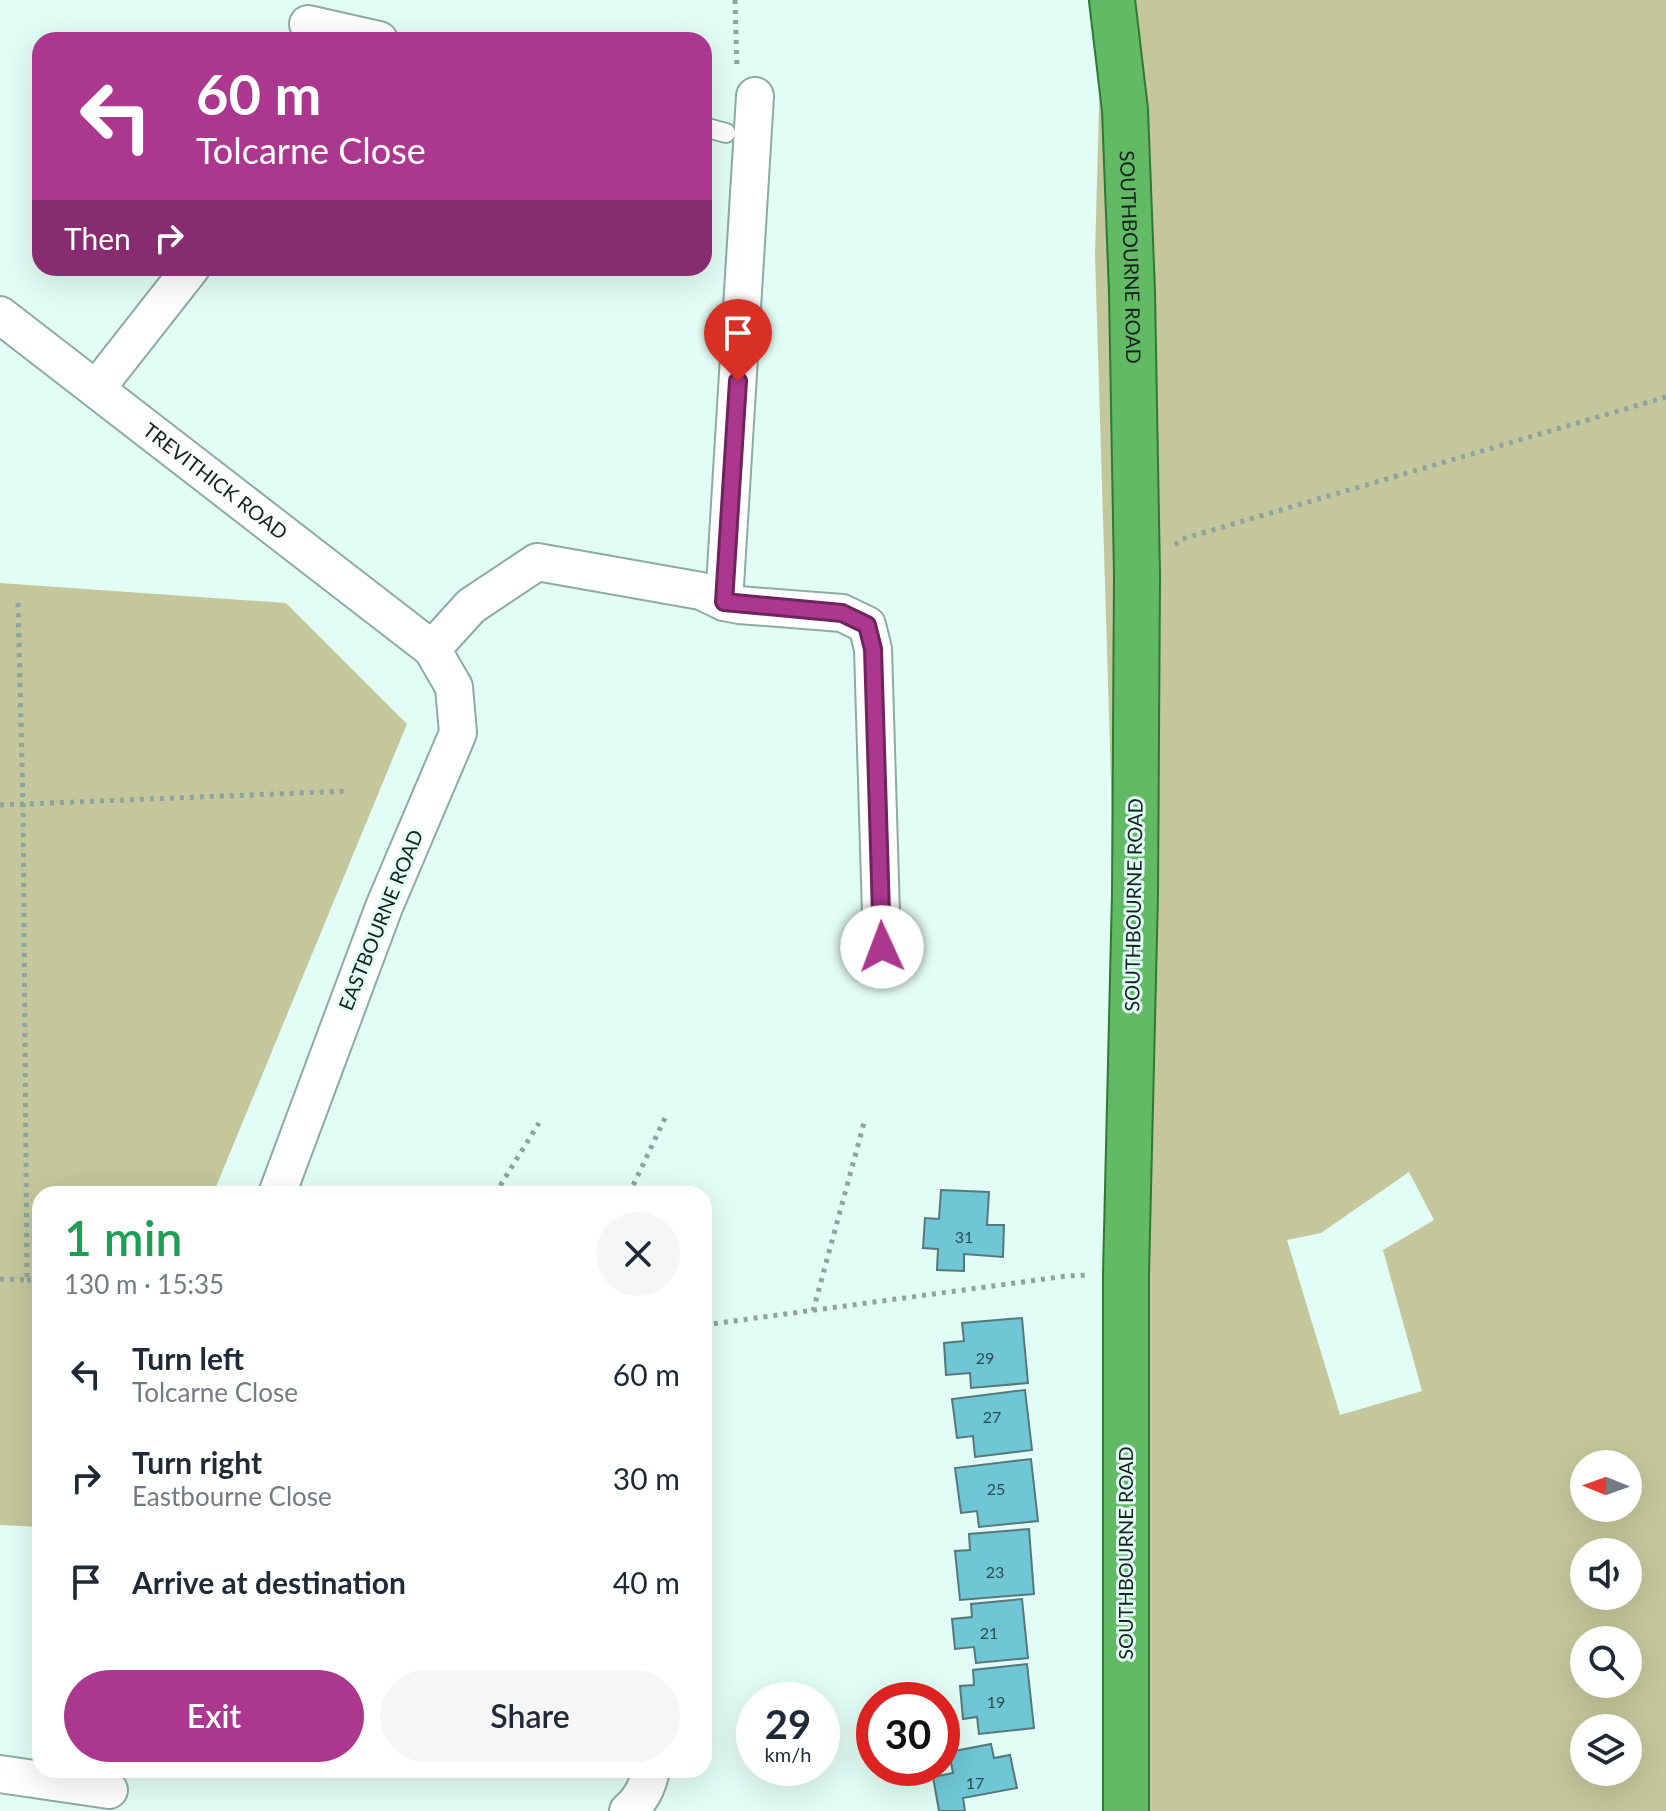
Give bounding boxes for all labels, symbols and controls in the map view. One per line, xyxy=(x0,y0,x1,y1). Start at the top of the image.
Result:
text: 60 m xyxy=(196,60,321,127)
icon: left xyxy=(64,64,168,168)
text: Tolcarne Close xyxy=(196,128,426,172)
street label: SOUTHBOURNE ROAD xyxy=(1116,150,1146,364)
icon: right xyxy=(147,216,191,260)
text: Then xyxy=(64,220,131,256)
pin xyxy=(704,299,772,381)
icon: arrive xyxy=(716,311,760,355)
street label: TREVITHICK ROAD xyxy=(139,417,293,544)
street label: SOUTHBOURNE ROAD xyxy=(1119,798,1147,1012)
street label: EASTBOURNE ROAD xyxy=(333,826,427,1013)
position arrow xyxy=(840,905,924,989)
text: 1 min xyxy=(64,1209,182,1266)
button: close xyxy=(596,1212,680,1296)
house number: 31 xyxy=(955,1227,973,1246)
text: 130 m · 15:35 xyxy=(64,1268,224,1300)
text: Turn left xyxy=(132,1340,244,1376)
house number: 29 xyxy=(976,1348,994,1367)
icon: left xyxy=(64,1352,108,1396)
text: 60 m xyxy=(613,1356,680,1392)
text: Tolcarne Close xyxy=(132,1376,298,1408)
house number: 27 xyxy=(983,1407,1001,1426)
text: Turn right xyxy=(132,1444,262,1480)
street label: SOUTHBOURNE ROAD xyxy=(1113,1446,1137,1660)
north arrow xyxy=(1570,1450,1642,1522)
map controls xyxy=(1570,1450,1642,1786)
icon: right xyxy=(64,1456,108,1500)
text: 30 m xyxy=(613,1460,680,1496)
house number: 25 xyxy=(987,1479,1005,1498)
text: Eastbourne Close xyxy=(132,1480,332,1512)
button: sound xyxy=(1570,1538,1642,1610)
icon: arrive xyxy=(64,1560,108,1604)
house number: 23 xyxy=(986,1562,1004,1581)
text: Arrive at destination xyxy=(132,1564,406,1600)
text: 40 m xyxy=(613,1564,680,1600)
house number: 21 xyxy=(980,1623,998,1642)
button: search xyxy=(1570,1626,1642,1698)
button: Exit xyxy=(64,1670,364,1762)
button: Share xyxy=(380,1670,680,1762)
speed limit sign: 30 xyxy=(856,1682,960,1786)
house number: 19 xyxy=(987,1692,1005,1711)
text: 29 xyxy=(765,1700,811,1748)
button: layers xyxy=(1570,1714,1642,1786)
text: km/h xyxy=(765,1742,811,1766)
house number: 17 xyxy=(966,1773,984,1792)

